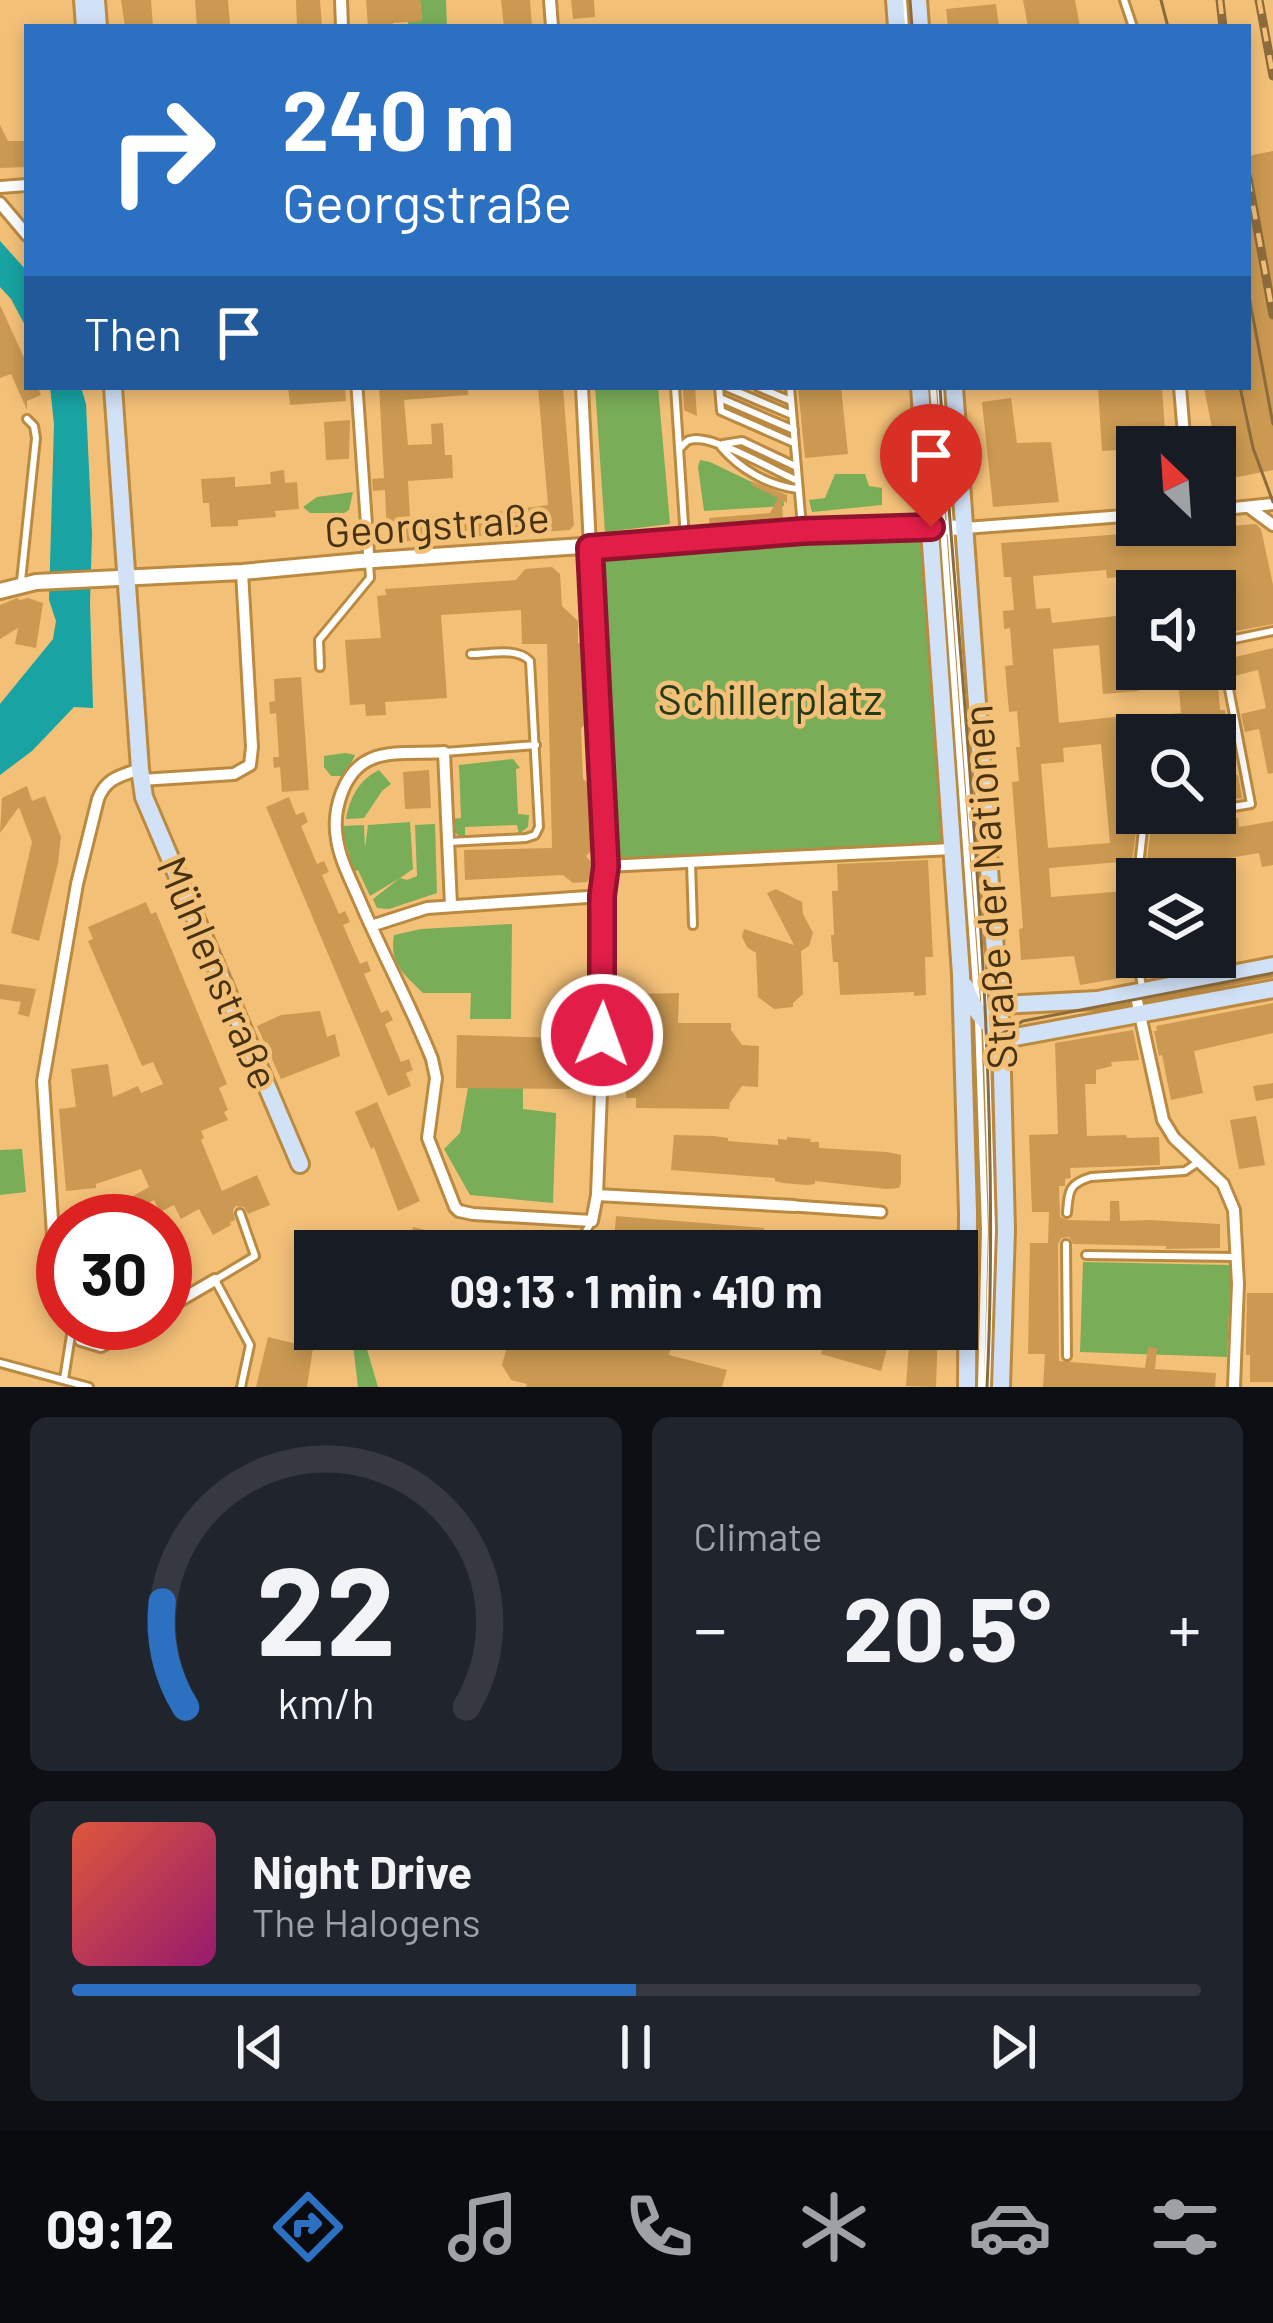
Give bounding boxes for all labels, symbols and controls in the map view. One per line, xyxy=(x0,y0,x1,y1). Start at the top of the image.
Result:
text: 240 m xyxy=(282,67,515,168)
icon: right xyxy=(84,72,240,228)
text: Georgstraße xyxy=(282,169,572,234)
icon: arrive xyxy=(206,300,272,366)
text: Then xyxy=(84,306,182,360)
pin xyxy=(880,404,982,527)
icon: arrive xyxy=(898,422,964,488)
north arrow xyxy=(1116,426,1236,546)
map controls xyxy=(1116,426,1236,978)
street label: Georgstraße xyxy=(322,490,551,557)
button: sound xyxy=(1116,570,1236,690)
park label: Schillerplatz xyxy=(658,673,882,724)
street label: Straße der Nationen xyxy=(950,703,1026,1071)
button: search xyxy=(1116,714,1236,834)
street label: Mühlenstraße xyxy=(148,848,291,1096)
button: layers xyxy=(1116,858,1236,978)
position arrow xyxy=(539,972,665,1098)
speed limit sign: 30 xyxy=(36,1194,192,1350)
text: 09:13 · 1 min · 410 m xyxy=(450,1263,822,1317)
text: Climate xyxy=(694,1512,823,1559)
text: 22 xyxy=(256,1531,396,1681)
text: 20.5° xyxy=(843,1572,1051,1680)
text: − xyxy=(694,1587,727,1666)
text: + xyxy=(1168,1587,1201,1666)
text: km/h xyxy=(277,1676,374,1728)
text: Night Drive xyxy=(252,1844,472,1898)
text: The Halogens xyxy=(252,1898,481,1945)
icon: previous xyxy=(227,2014,293,2080)
icon: pause xyxy=(603,2014,669,2080)
icon: next xyxy=(980,2014,1046,2080)
icon: directions xyxy=(266,2185,350,2269)
icon: music xyxy=(441,2185,525,2269)
icon: phone xyxy=(617,2185,701,2269)
icon: climate xyxy=(792,2185,876,2269)
icon: car xyxy=(968,2185,1052,2269)
icon: filters xyxy=(1143,2185,1227,2269)
text: 09:12 xyxy=(46,2195,174,2260)

